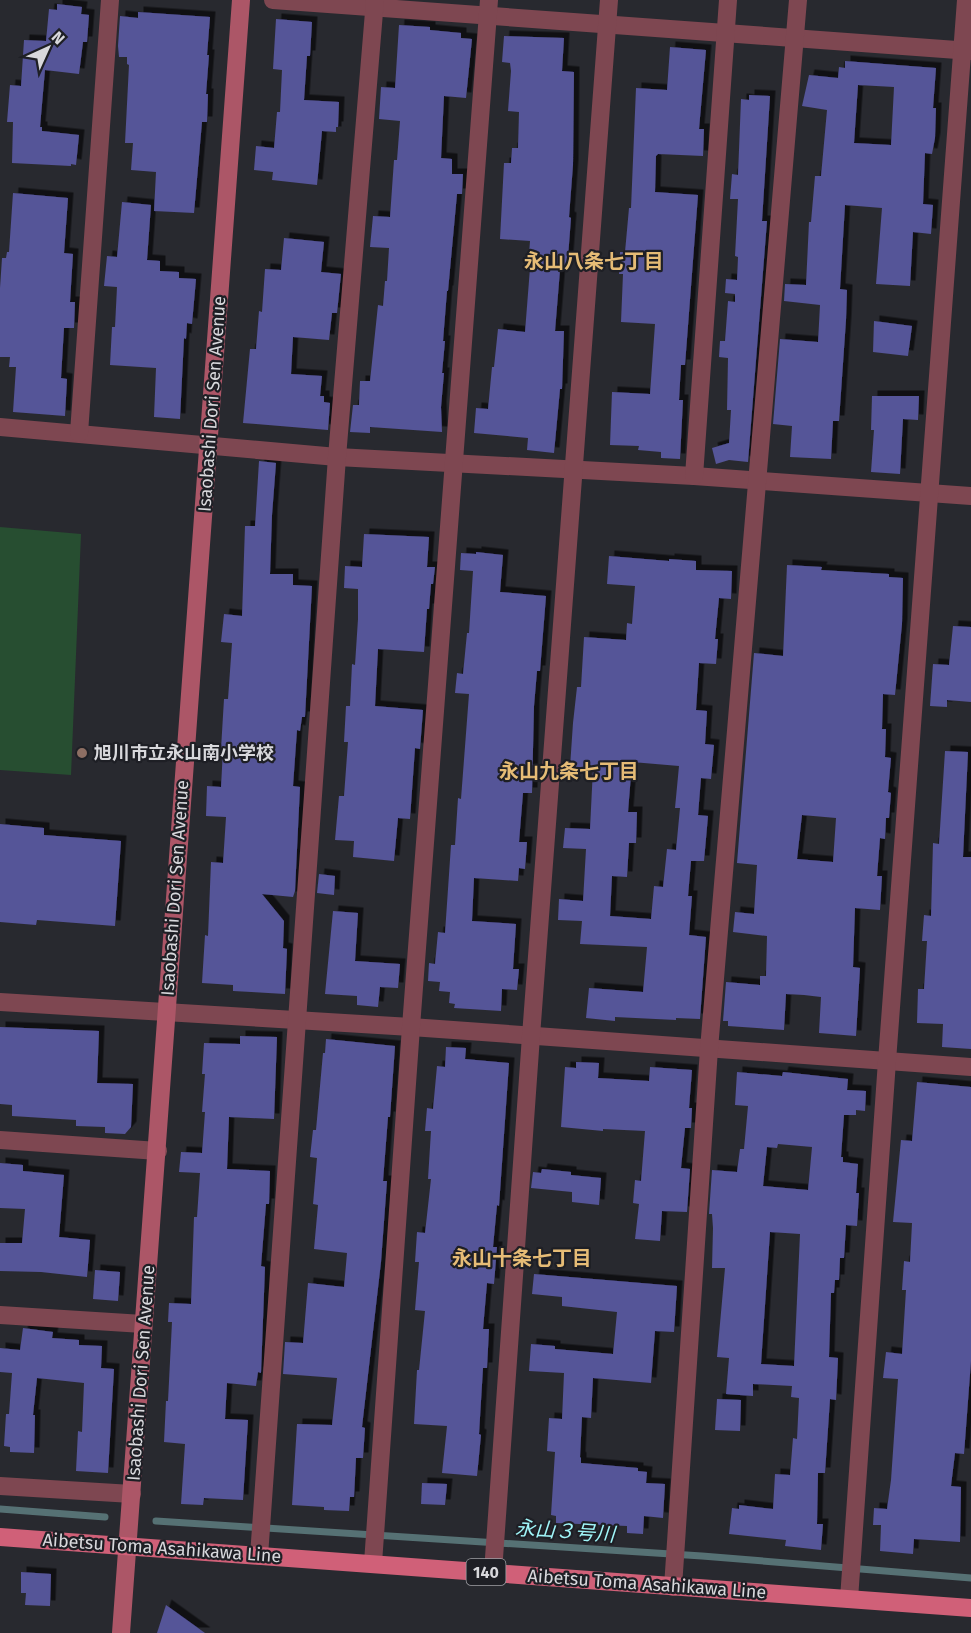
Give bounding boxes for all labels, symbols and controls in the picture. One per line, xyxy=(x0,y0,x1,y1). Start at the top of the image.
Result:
north arrow xyxy=(18,18,78,78)
text: N xyxy=(48,27,69,48)
district label: 永山八条七丁目 xyxy=(524,249,664,273)
street label: Isaobashi Dori Sen Avenue xyxy=(193,295,231,513)
place label: 旭川市立永山南小学校 xyxy=(94,742,274,764)
marker: 旭川市立永山南小学校 xyxy=(75,746,89,760)
district label: 永山九条七丁目 xyxy=(499,759,639,783)
street label: Isaobashi Dori Sen Avenue xyxy=(156,779,194,997)
district label: 永山十条七丁目 xyxy=(452,1246,592,1270)
street label: Isaobashi Dori Sen Avenue xyxy=(122,1264,160,1482)
water label: 永山３号川 xyxy=(514,1516,618,1547)
street label: Aibetsu Toma Asahikawa Line xyxy=(42,1529,282,1567)
road number: 140 xyxy=(466,1559,506,1585)
street label: Aibetsu Toma Asahikawa Line xyxy=(527,1565,767,1603)

